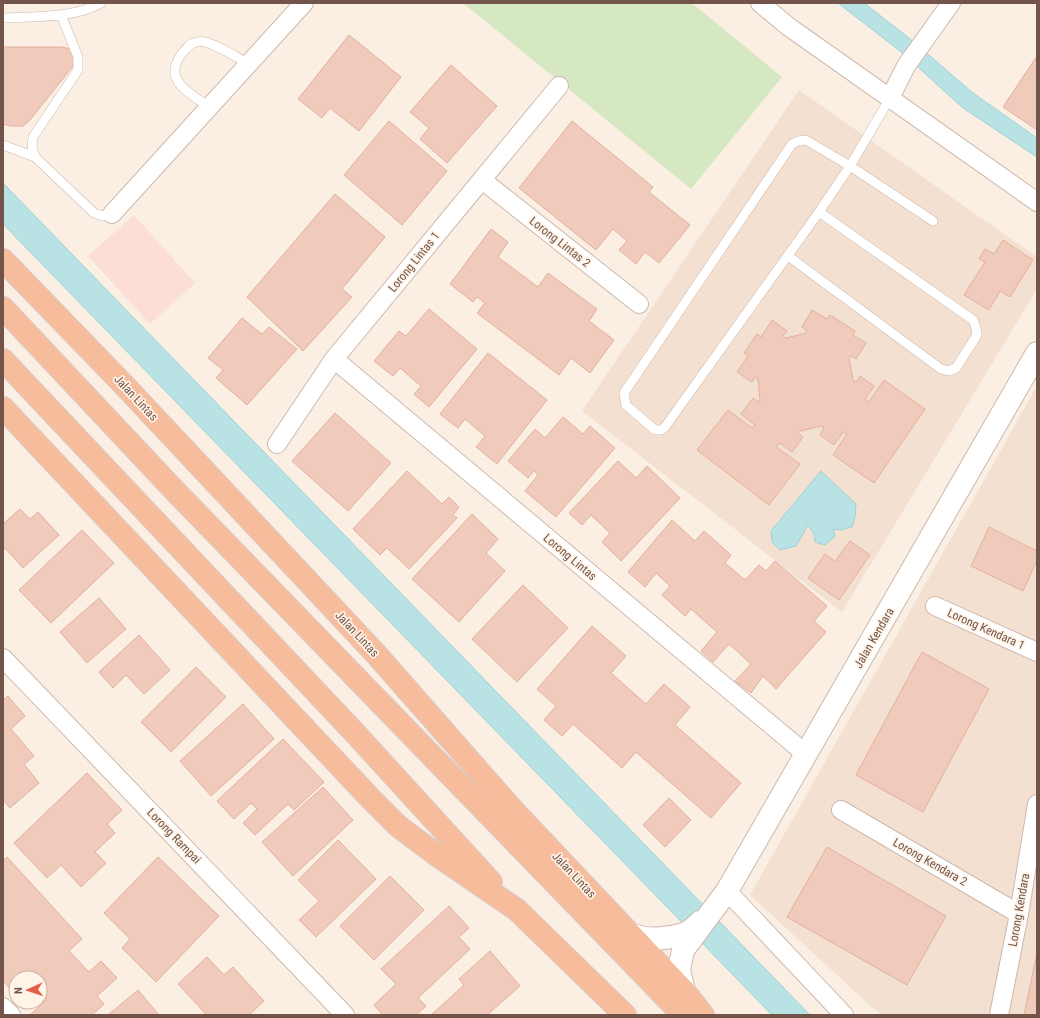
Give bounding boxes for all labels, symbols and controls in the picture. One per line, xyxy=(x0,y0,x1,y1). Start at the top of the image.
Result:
street label: Lorong Lintas 2 xyxy=(527,214,593,270)
street label: Lorong Lintas 1 xyxy=(385,229,443,295)
street label: Jalan Lintas xyxy=(111,372,161,424)
street label: Lorong Lintas xyxy=(541,531,599,583)
street label: Jalan Kendara xyxy=(851,605,897,671)
street label: Lorong Kendara 1 xyxy=(945,606,1027,652)
street label: Jalan Lintas xyxy=(332,608,382,660)
street label: Lorong Rampai xyxy=(144,805,204,867)
street label: Lorong Kendara 2 xyxy=(890,835,970,889)
street label: Jalan Lintas xyxy=(549,849,599,901)
street label: Lorong Kendara xyxy=(1006,872,1032,948)
north arrow xyxy=(8,970,48,1010)
text: N xyxy=(12,987,25,994)

